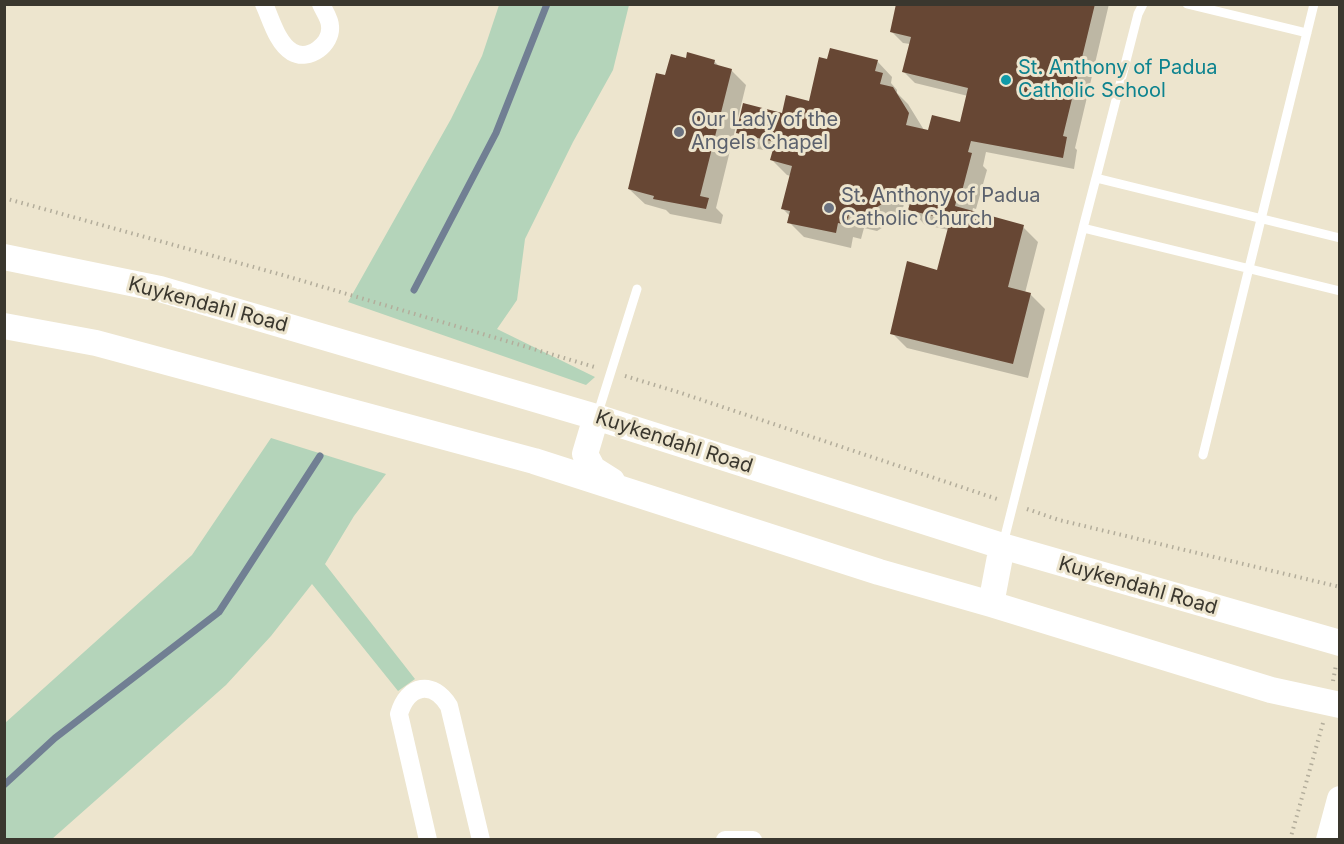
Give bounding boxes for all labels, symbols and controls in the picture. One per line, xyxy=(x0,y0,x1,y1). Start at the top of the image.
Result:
place label: St. Anthony of Padua Catholic School xyxy=(1018,56,1217,103)
marker: St. Anthony of Padua Catholic School xyxy=(999,73,1013,87)
place label: Our Lady of the Angels Chapel xyxy=(691,108,838,155)
marker: Our Lady of the Angels Chapel xyxy=(672,125,686,139)
place label: St. Anthony of Padua Catholic Church xyxy=(841,184,1040,231)
marker: St. Anthony of Padua Catholic Church xyxy=(822,201,836,215)
street label: Kuykendahl Road xyxy=(126,272,290,338)
street label: Kuykendahl Road xyxy=(592,405,756,479)
street label: Kuykendahl Road xyxy=(1056,552,1220,620)

